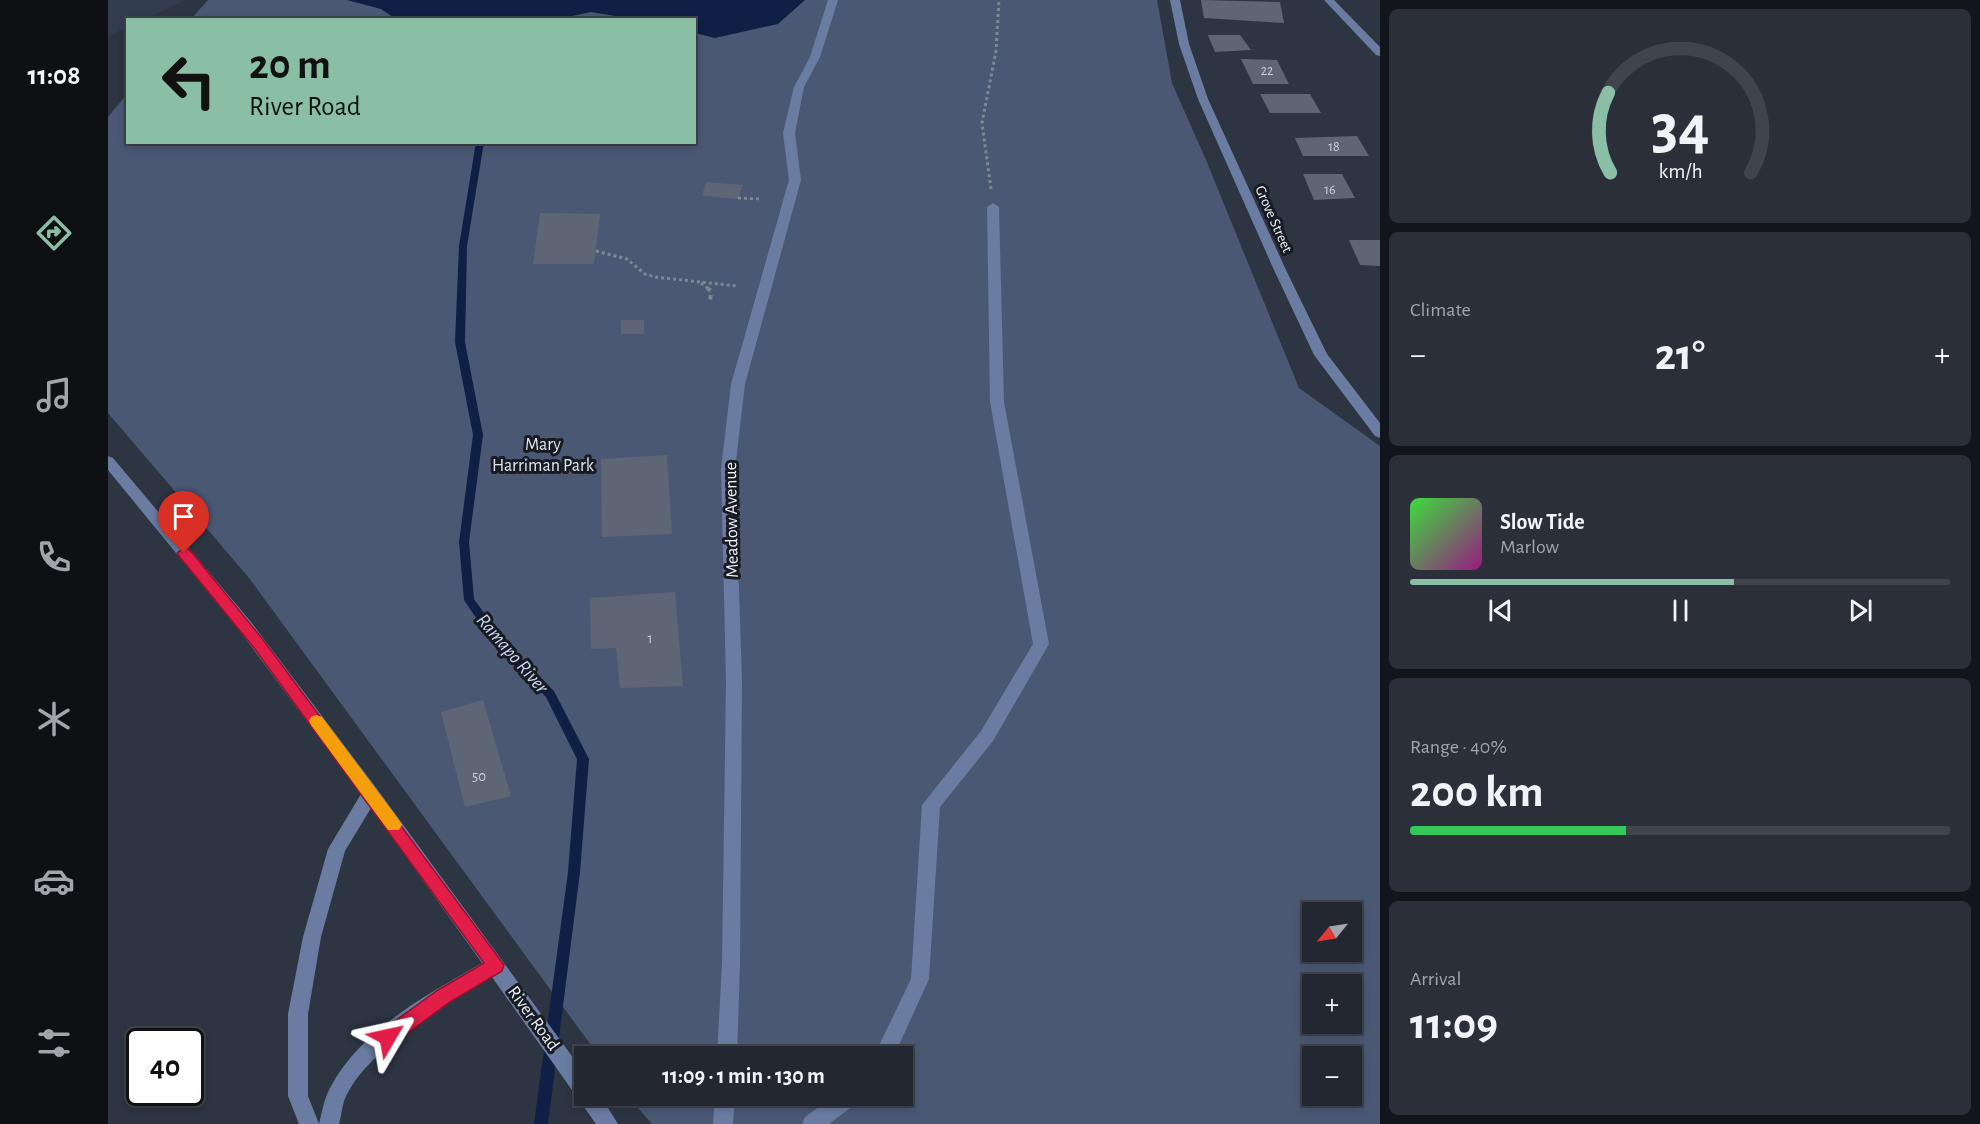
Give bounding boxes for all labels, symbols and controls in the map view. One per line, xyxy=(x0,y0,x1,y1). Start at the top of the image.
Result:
icon: left xyxy=(150,42,228,120)
text: 20 m xyxy=(249,44,331,86)
text: 11:08 xyxy=(27,62,81,89)
house number: 22 xyxy=(1261,64,1273,78)
text: River Road xyxy=(249,93,361,120)
text: 34 xyxy=(1651,97,1709,159)
house number: 18 xyxy=(1328,140,1340,154)
text: km/h xyxy=(1658,161,1702,182)
street label: Grove Street xyxy=(1252,183,1295,255)
house number: 16 xyxy=(1324,183,1336,197)
icon: directions xyxy=(33,212,75,254)
text: Climate xyxy=(1410,300,1471,320)
text: 21° xyxy=(1655,333,1705,378)
text: − xyxy=(1410,339,1426,372)
text: + xyxy=(1934,339,1950,372)
icon: music xyxy=(33,374,75,416)
park label: Mary Harriman Park xyxy=(492,436,595,475)
street label: Meadow Avenue xyxy=(722,462,742,578)
pin xyxy=(158,491,209,553)
icon: arrive xyxy=(167,500,200,533)
text: Slow Tide xyxy=(1500,511,1585,533)
icon: phone xyxy=(33,536,75,578)
text: Marlow xyxy=(1500,537,1559,557)
icon: previous xyxy=(1484,594,1517,627)
icon: pause xyxy=(1664,594,1697,627)
icon: next xyxy=(1844,594,1877,627)
water label: Ramapo River xyxy=(472,610,552,698)
house number: 1 xyxy=(647,631,653,646)
icon: climate xyxy=(33,698,75,740)
text: Range · 40% xyxy=(1410,737,1507,757)
house number: 50 xyxy=(472,769,486,784)
text: 200 km xyxy=(1410,770,1543,815)
icon: car xyxy=(33,860,75,902)
north arrow xyxy=(1302,902,1362,962)
map controls xyxy=(1302,902,1362,1106)
text: Arrival xyxy=(1410,969,1461,989)
button: + xyxy=(1302,974,1362,1034)
street label: River Road xyxy=(504,983,562,1054)
text: 11:09 xyxy=(1410,1002,1498,1047)
position arrow xyxy=(356,1005,420,1069)
icon: filters xyxy=(33,1022,75,1064)
speed limit sign: 40 xyxy=(126,1028,204,1106)
button: − xyxy=(1302,1046,1362,1106)
text: 11:09 · 1 min · 130 m xyxy=(662,1065,825,1087)

